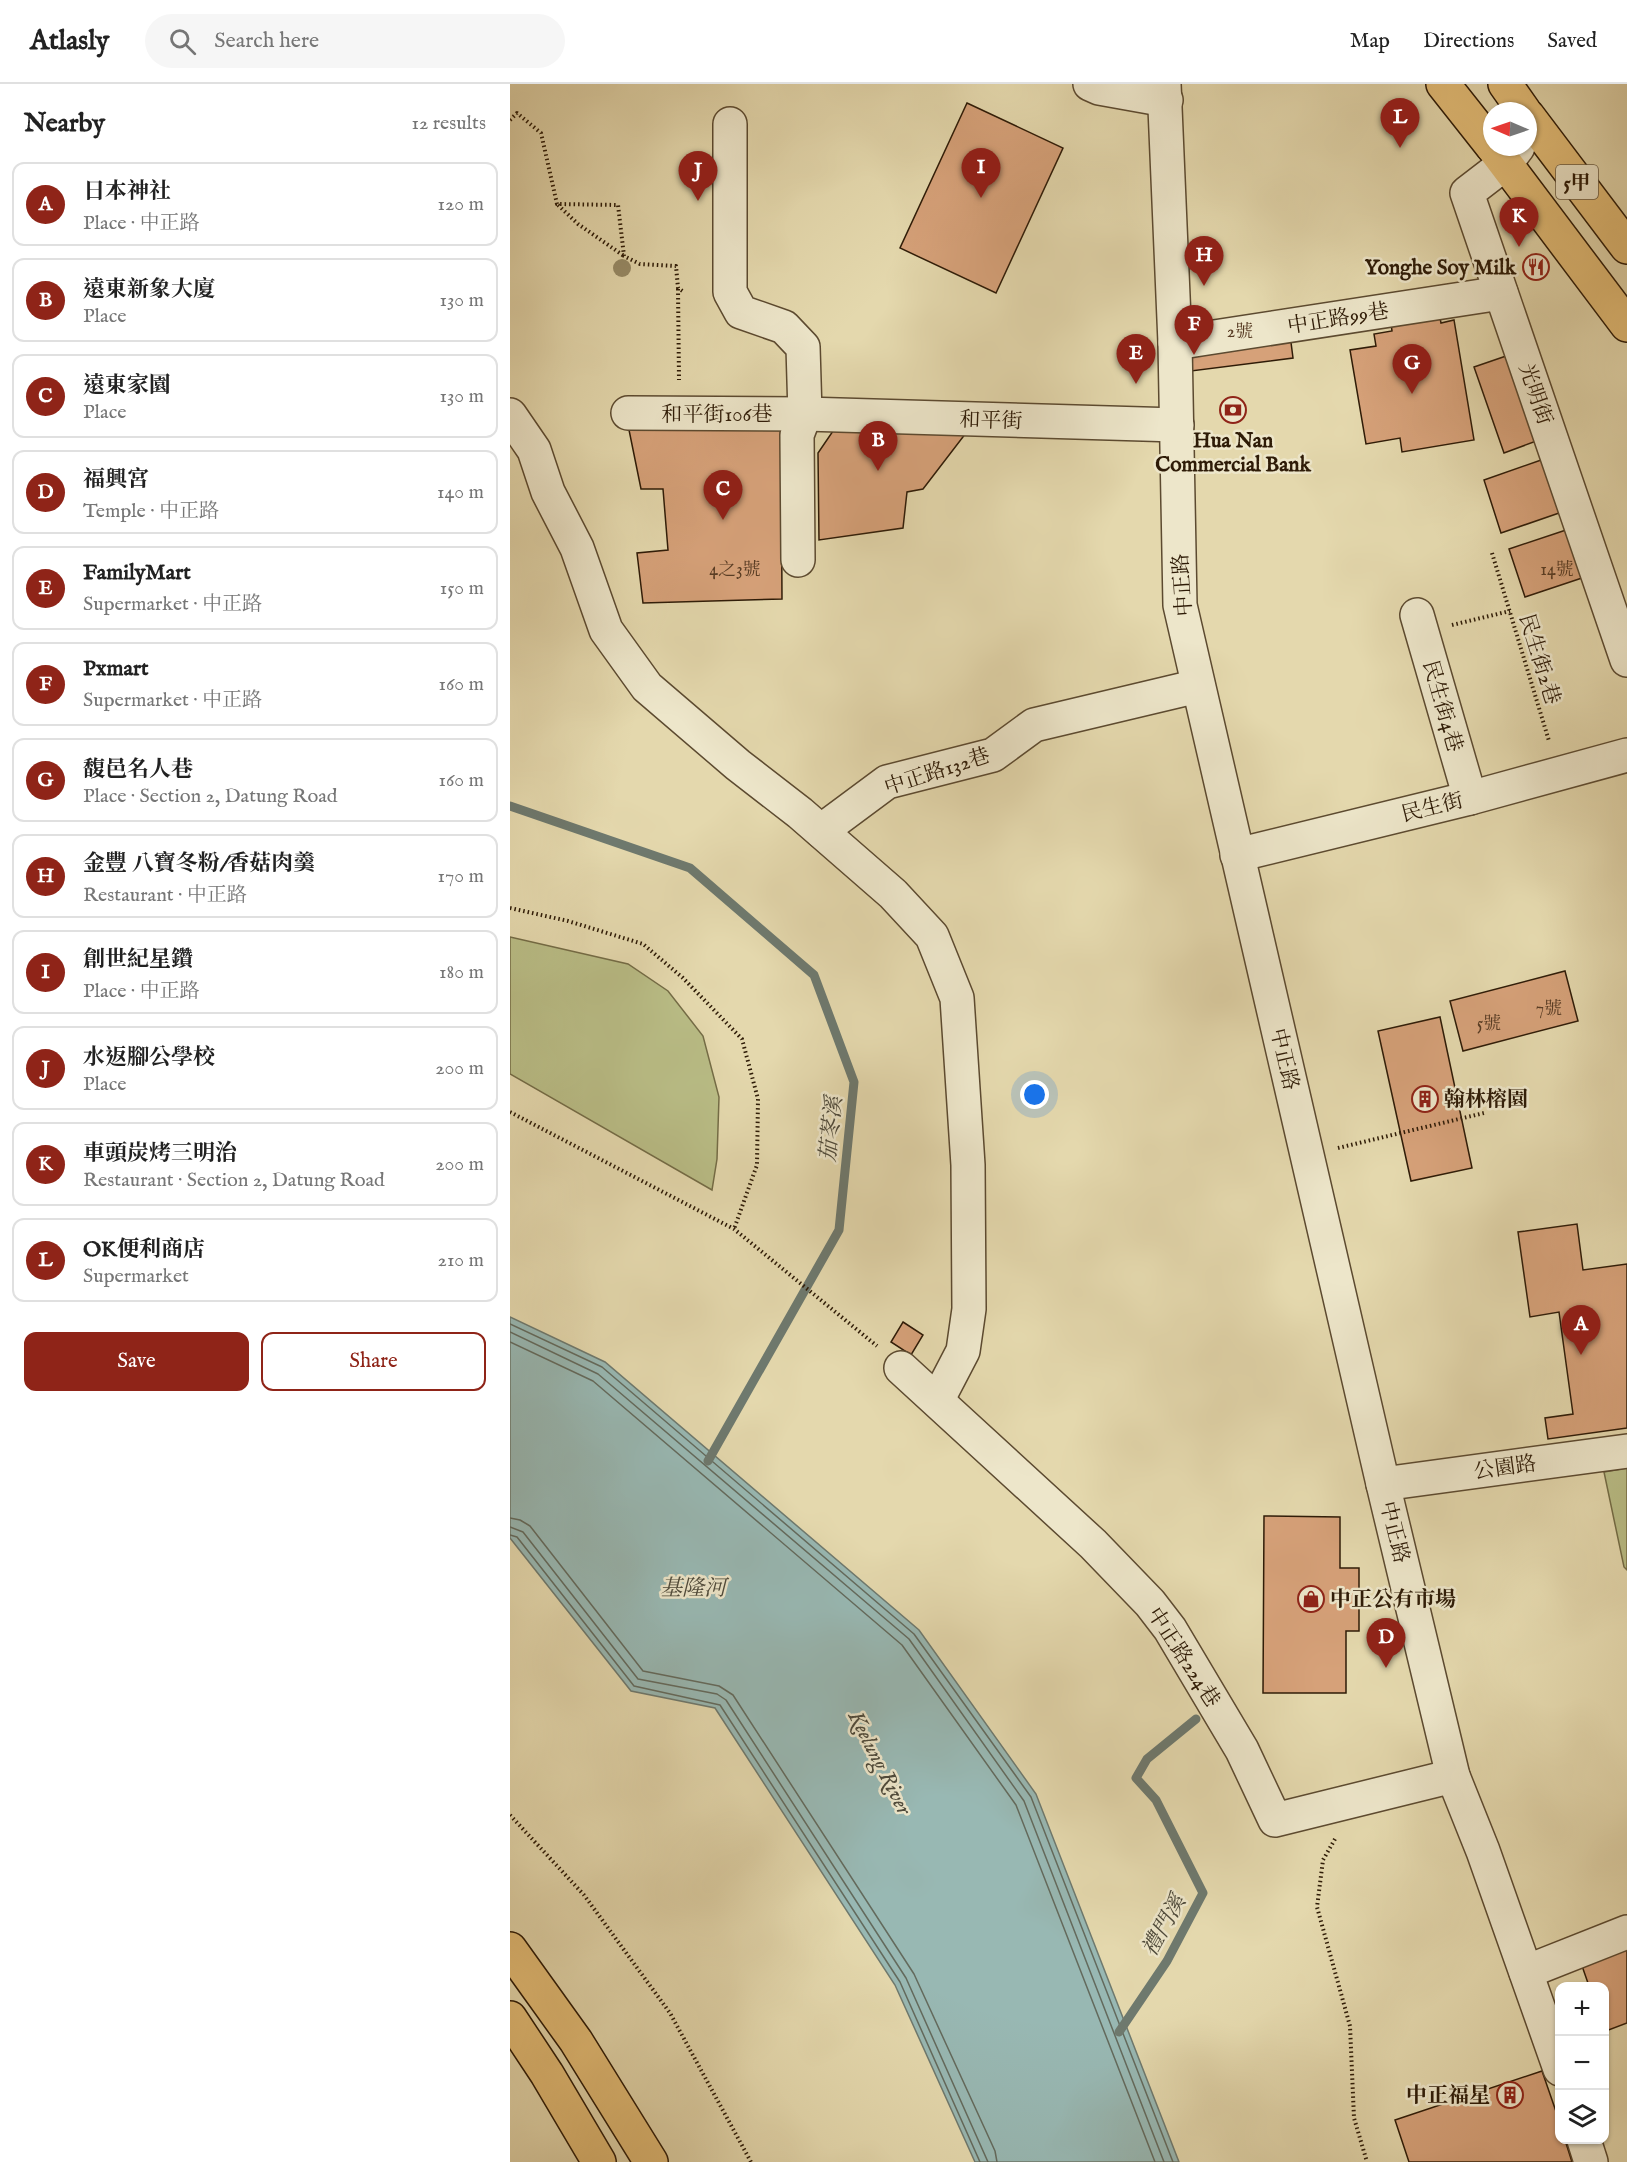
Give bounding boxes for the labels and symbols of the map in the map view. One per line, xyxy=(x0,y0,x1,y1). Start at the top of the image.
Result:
pin: L xyxy=(1380,98,1420,148)
north arrow xyxy=(1483,102,1537,156)
pin: I xyxy=(962,148,1000,198)
pin: J xyxy=(678,152,717,201)
road number: 5甲 xyxy=(1556,165,1598,199)
pin: K xyxy=(1500,198,1538,247)
pin: H xyxy=(1184,236,1224,286)
restaurant icon: Yonghe Soy Milk xyxy=(1521,252,1551,282)
place label: Yonghe Soy Milk xyxy=(1365,255,1517,282)
street label: 中正路99巷 xyxy=(1286,298,1391,341)
pin: F xyxy=(1174,306,1214,355)
house number: 2號 xyxy=(1227,321,1253,344)
pin: E xyxy=(1116,334,1156,384)
pin: G xyxy=(1392,344,1432,394)
street label: 光明街 xyxy=(1512,360,1558,429)
bank icon: Hua Nan Commercial Bank xyxy=(1218,395,1248,425)
street label: 和平街106巷 xyxy=(662,402,772,429)
street label: 和平街 xyxy=(959,407,1023,436)
pin: B xyxy=(858,422,898,471)
place label: Hua Nan Commercial Bank xyxy=(1155,428,1312,479)
pin: C xyxy=(704,470,742,520)
street label: 中正路 xyxy=(1168,553,1199,617)
house number: 4之3號 xyxy=(709,559,761,582)
house number: 14號 xyxy=(1540,559,1574,582)
street label: 民生街2巷 xyxy=(1512,611,1565,708)
street label: 民生街4巷 xyxy=(1416,657,1468,755)
street label: 中正路132巷 xyxy=(881,743,994,802)
street label: 民生街 xyxy=(1399,788,1466,829)
house number: 7號 xyxy=(1536,998,1562,1021)
house number: 5號 xyxy=(1477,1013,1501,1036)
street label: 中正路 xyxy=(1263,1026,1304,1093)
your location xyxy=(1020,1080,1049,1109)
building icon: 翰林榕園 xyxy=(1410,1084,1440,1114)
place label: 翰林榕園 xyxy=(1444,1087,1528,1114)
water label: 茄苳溪 xyxy=(815,1093,850,1163)
pin: A xyxy=(1562,1306,1600,1355)
street label: 公園路 xyxy=(1472,1451,1538,1486)
street label: 中正路 xyxy=(1373,1499,1414,1566)
water label: 基隆河 xyxy=(660,1575,730,1603)
shop icon: 中正公有市場 xyxy=(1296,1584,1326,1614)
place label: 中正公有市場 xyxy=(1330,1587,1456,1614)
street label: 中正路224巷 xyxy=(1140,1603,1225,1713)
pin: D xyxy=(1366,1618,1406,1668)
water label: Keelung River xyxy=(841,1705,918,1821)
water label: 禮門溪 xyxy=(1137,1889,1194,1962)
building icon: 中正福星 xyxy=(1495,2080,1525,2110)
place label: 中正福星 xyxy=(1406,2083,1490,2110)

